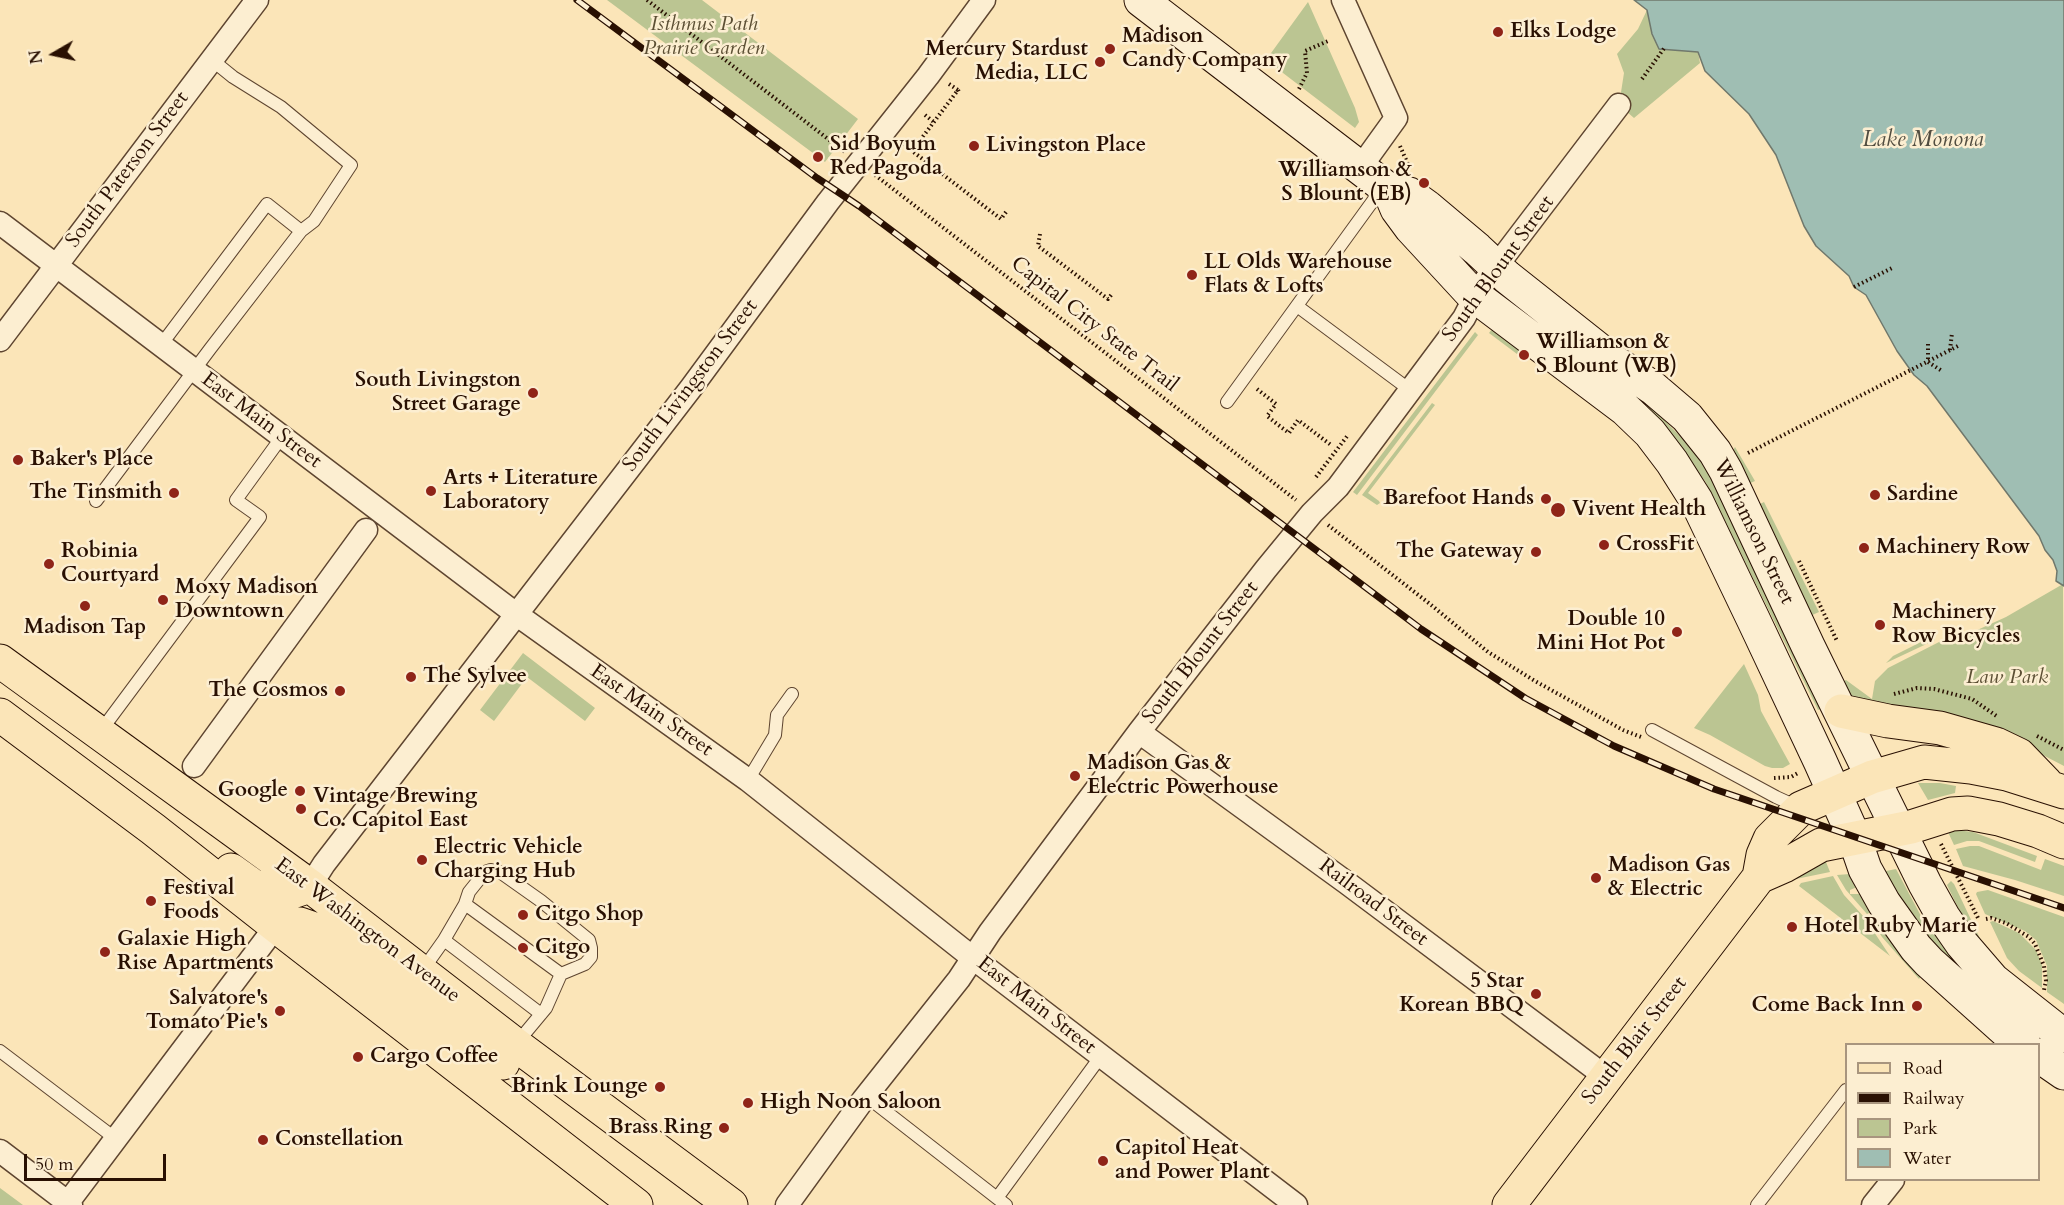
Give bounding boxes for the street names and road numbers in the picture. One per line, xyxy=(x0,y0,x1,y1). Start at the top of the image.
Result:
street label: South Paterson Street xyxy=(61,87,195,253)
street label: South Blount Street xyxy=(1438,191,1560,347)
street label: Capital City State Trail xyxy=(1005,252,1183,398)
street label: South Livingston Street xyxy=(618,295,764,477)
street label: East Main Street xyxy=(196,368,326,474)
street label: Williamson Street xyxy=(1707,455,1799,609)
street label: South Blount Street xyxy=(1137,577,1265,729)
street label: East Main Street xyxy=(585,659,717,763)
street label: East Washington Avenue xyxy=(269,853,465,1009)
street label: Railroad Street xyxy=(1313,854,1433,952)
street label: East Main Street xyxy=(971,952,1101,1060)
street label: South Blair Street xyxy=(1577,972,1693,1110)

